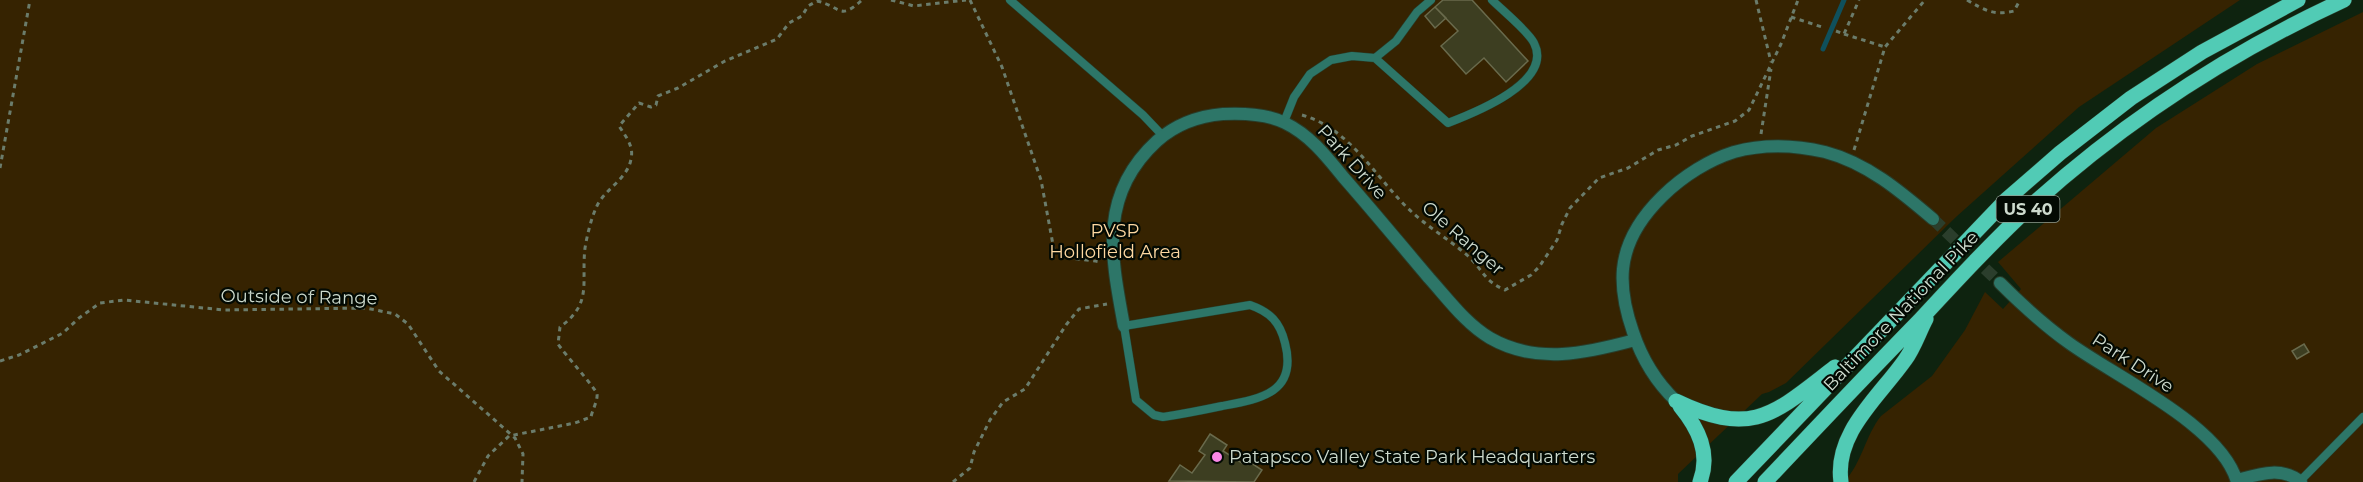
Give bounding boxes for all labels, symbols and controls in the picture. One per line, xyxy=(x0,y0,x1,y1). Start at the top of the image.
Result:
street label: Park Drive xyxy=(1313,120,1391,204)
street label: Ole Ranger xyxy=(1417,196,1509,280)
road number: US 40 xyxy=(1996,196,2060,222)
park label: PVSP Hollofield Area xyxy=(1049,220,1181,263)
street label: Baltimore National Pike xyxy=(1819,226,1983,396)
street label: Outside of Range xyxy=(220,285,378,309)
street label: Park Drive xyxy=(2088,328,2178,398)
place label: Patapsco Valley State Park Headquarters xyxy=(1229,446,1595,468)
marker: Patapsco Valley State Park Headquarters xyxy=(1210,450,1224,464)

